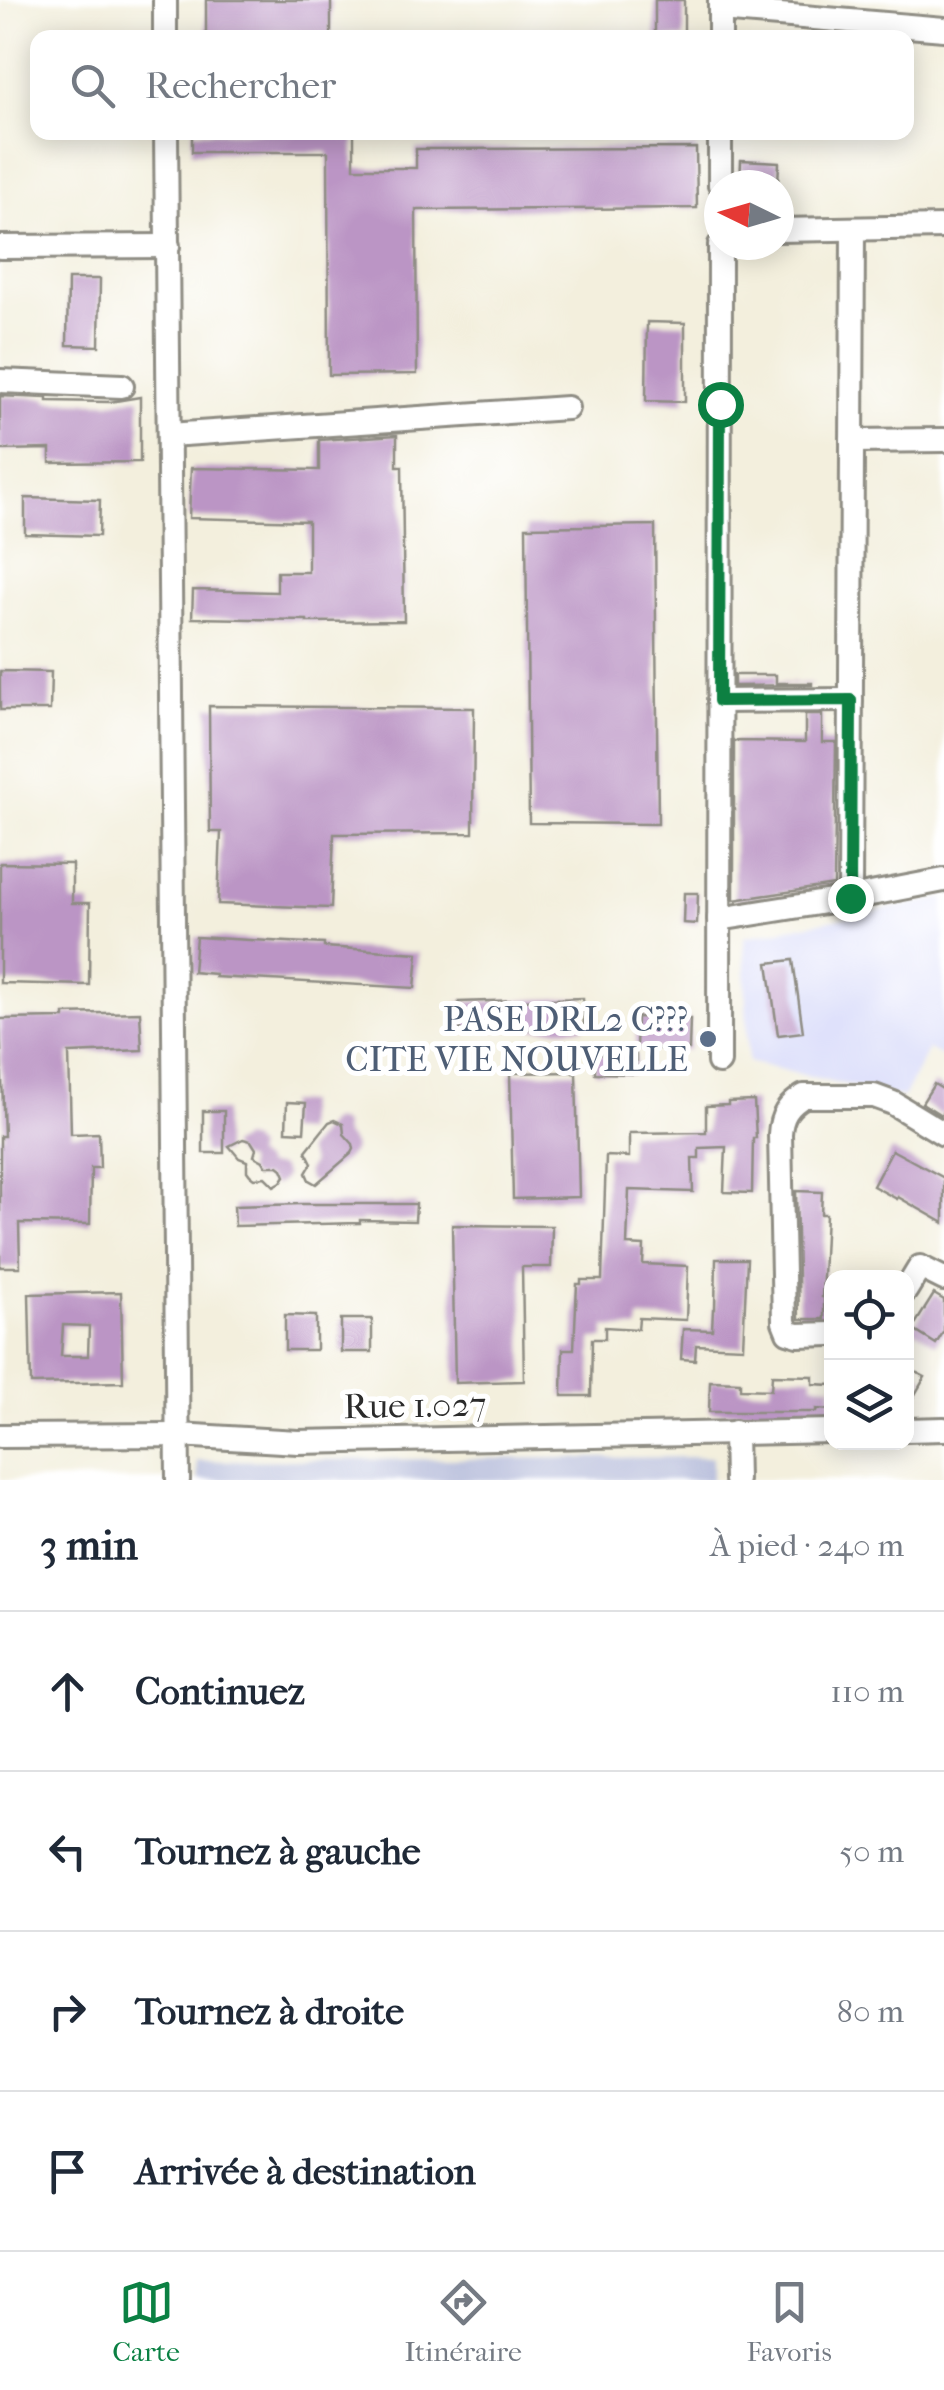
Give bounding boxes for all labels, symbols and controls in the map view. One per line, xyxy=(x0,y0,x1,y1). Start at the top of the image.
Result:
search box xyxy=(30,30,914,140)
icon: search xyxy=(65,58,120,113)
text: Rechercher xyxy=(145,63,336,108)
north arrow xyxy=(704,170,794,260)
route start xyxy=(698,382,744,428)
route end xyxy=(828,876,874,922)
place label: PASE DRL2 C??? CITE VIE NOUVELLE xyxy=(345,999,688,1080)
marker: PASE DRL2 C??? CITE VIE NOUVELLE xyxy=(697,1028,719,1050)
map controls xyxy=(824,1270,914,1450)
button: locate xyxy=(824,1270,914,1360)
button: layers xyxy=(824,1360,914,1450)
street label: Rue 1.027 xyxy=(343,1384,487,1427)
text: 3 min xyxy=(40,1521,138,1570)
text: À pied · 240 m xyxy=(710,1527,904,1564)
icon: ahead xyxy=(40,1664,95,1719)
text: Continuez xyxy=(135,1669,305,1714)
text: 110 m xyxy=(830,1673,904,1710)
icon: left xyxy=(40,1824,95,1879)
text: Tournez à gauche xyxy=(135,1829,421,1874)
text: 50 m xyxy=(839,1833,904,1870)
icon: right xyxy=(40,1984,95,2039)
text: Tournez à droite xyxy=(135,1989,404,2034)
text: 80 m xyxy=(837,1993,904,2030)
icon: arrive xyxy=(40,2144,95,2199)
text: Arrivée à destination xyxy=(135,2149,476,2194)
tab: Carte xyxy=(112,2275,180,2368)
tab: Itinéraire xyxy=(404,2275,522,2368)
tab: Favoris xyxy=(746,2275,832,2368)

